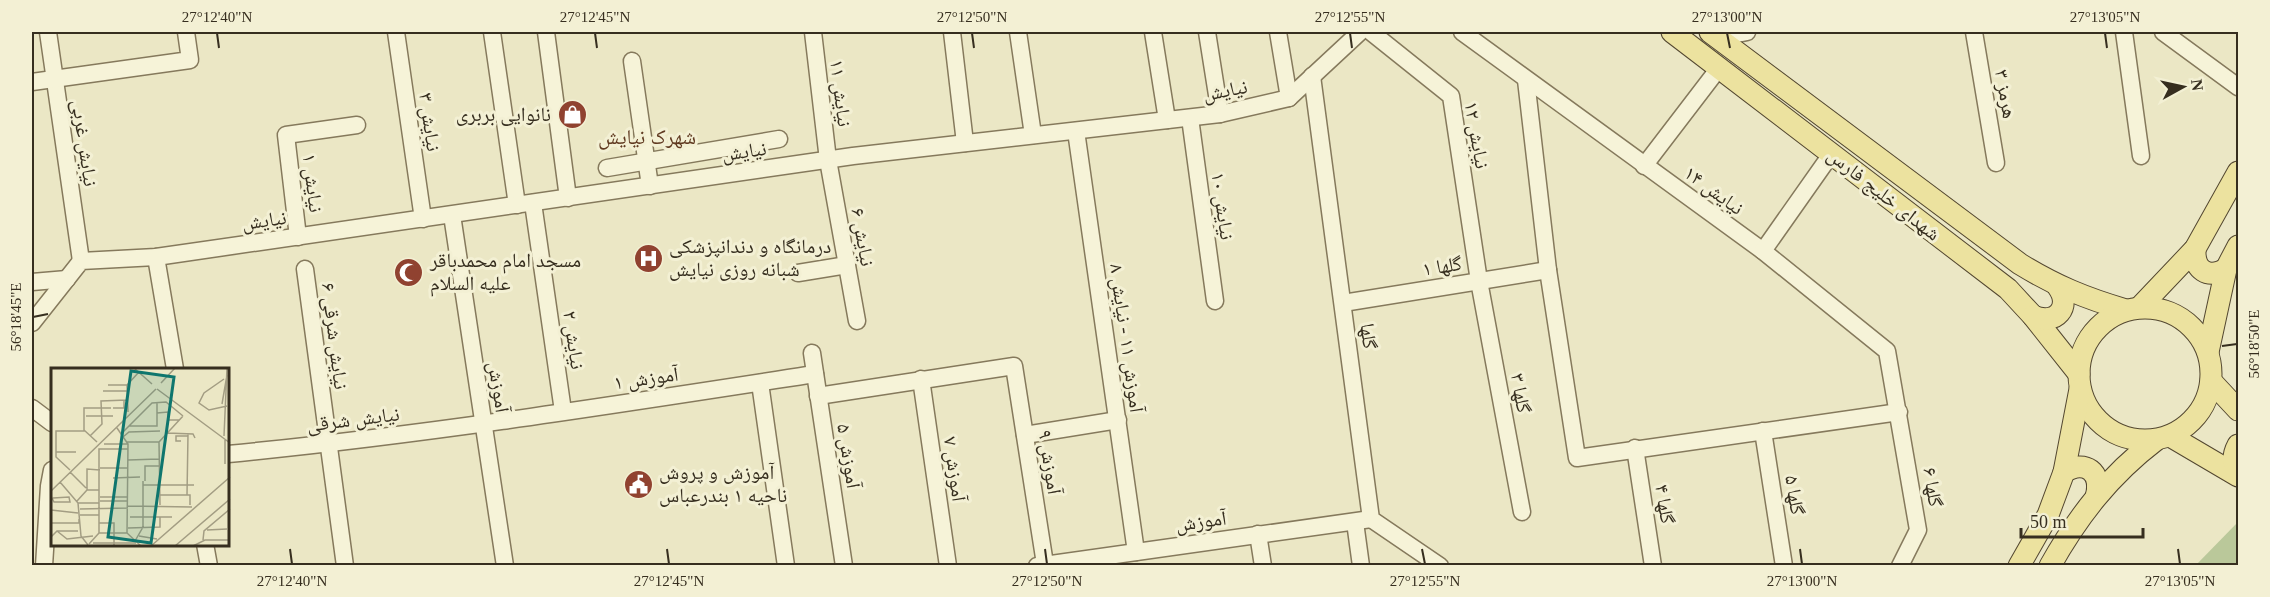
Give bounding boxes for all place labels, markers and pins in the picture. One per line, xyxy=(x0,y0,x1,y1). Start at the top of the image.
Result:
shop icon: نانوایی بربری xyxy=(556,98,588,130)
place label: نانوایی بربری xyxy=(456,103,551,126)
place label: درمانگاه و دندانپزشکی شبانه روزی نیایش xyxy=(669,235,831,281)
hospital icon: درمانگاه و دندانپزشکی شبانه روزی نیایش xyxy=(632,242,664,274)
place label: مسجد امام محمدباقر علیه السلام xyxy=(429,249,581,297)
mosque icon: مسجد امام محمدباقر علیه السلام xyxy=(393,256,425,288)
place label: آموزش و پروش ناحیه ۱ بندرعباس xyxy=(659,461,787,507)
public building icon: آموزش و پروش ناحیه ۱ بندرعباس xyxy=(622,468,654,500)

